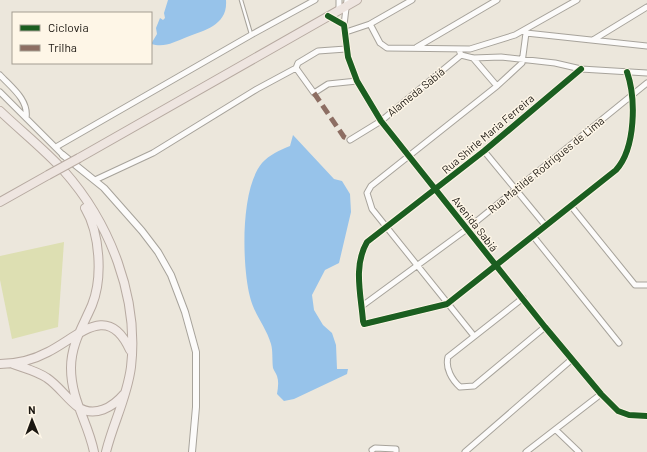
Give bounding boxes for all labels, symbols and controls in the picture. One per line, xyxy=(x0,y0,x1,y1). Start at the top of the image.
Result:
legend xyxy=(12,12,152,64)
text: Ciclovia xyxy=(48,20,89,34)
text: Trilha xyxy=(48,40,77,54)
street label: Alameda Sabiá xyxy=(384,65,447,119)
street label: Rua Shirle Maria Ferreira xyxy=(439,91,536,176)
street label: Rua Matilde Rodrigues de Lima xyxy=(485,114,606,216)
street label: Avenida Sabiá xyxy=(450,194,501,254)
north arrow xyxy=(12,400,52,440)
text: N xyxy=(28,403,36,416)

